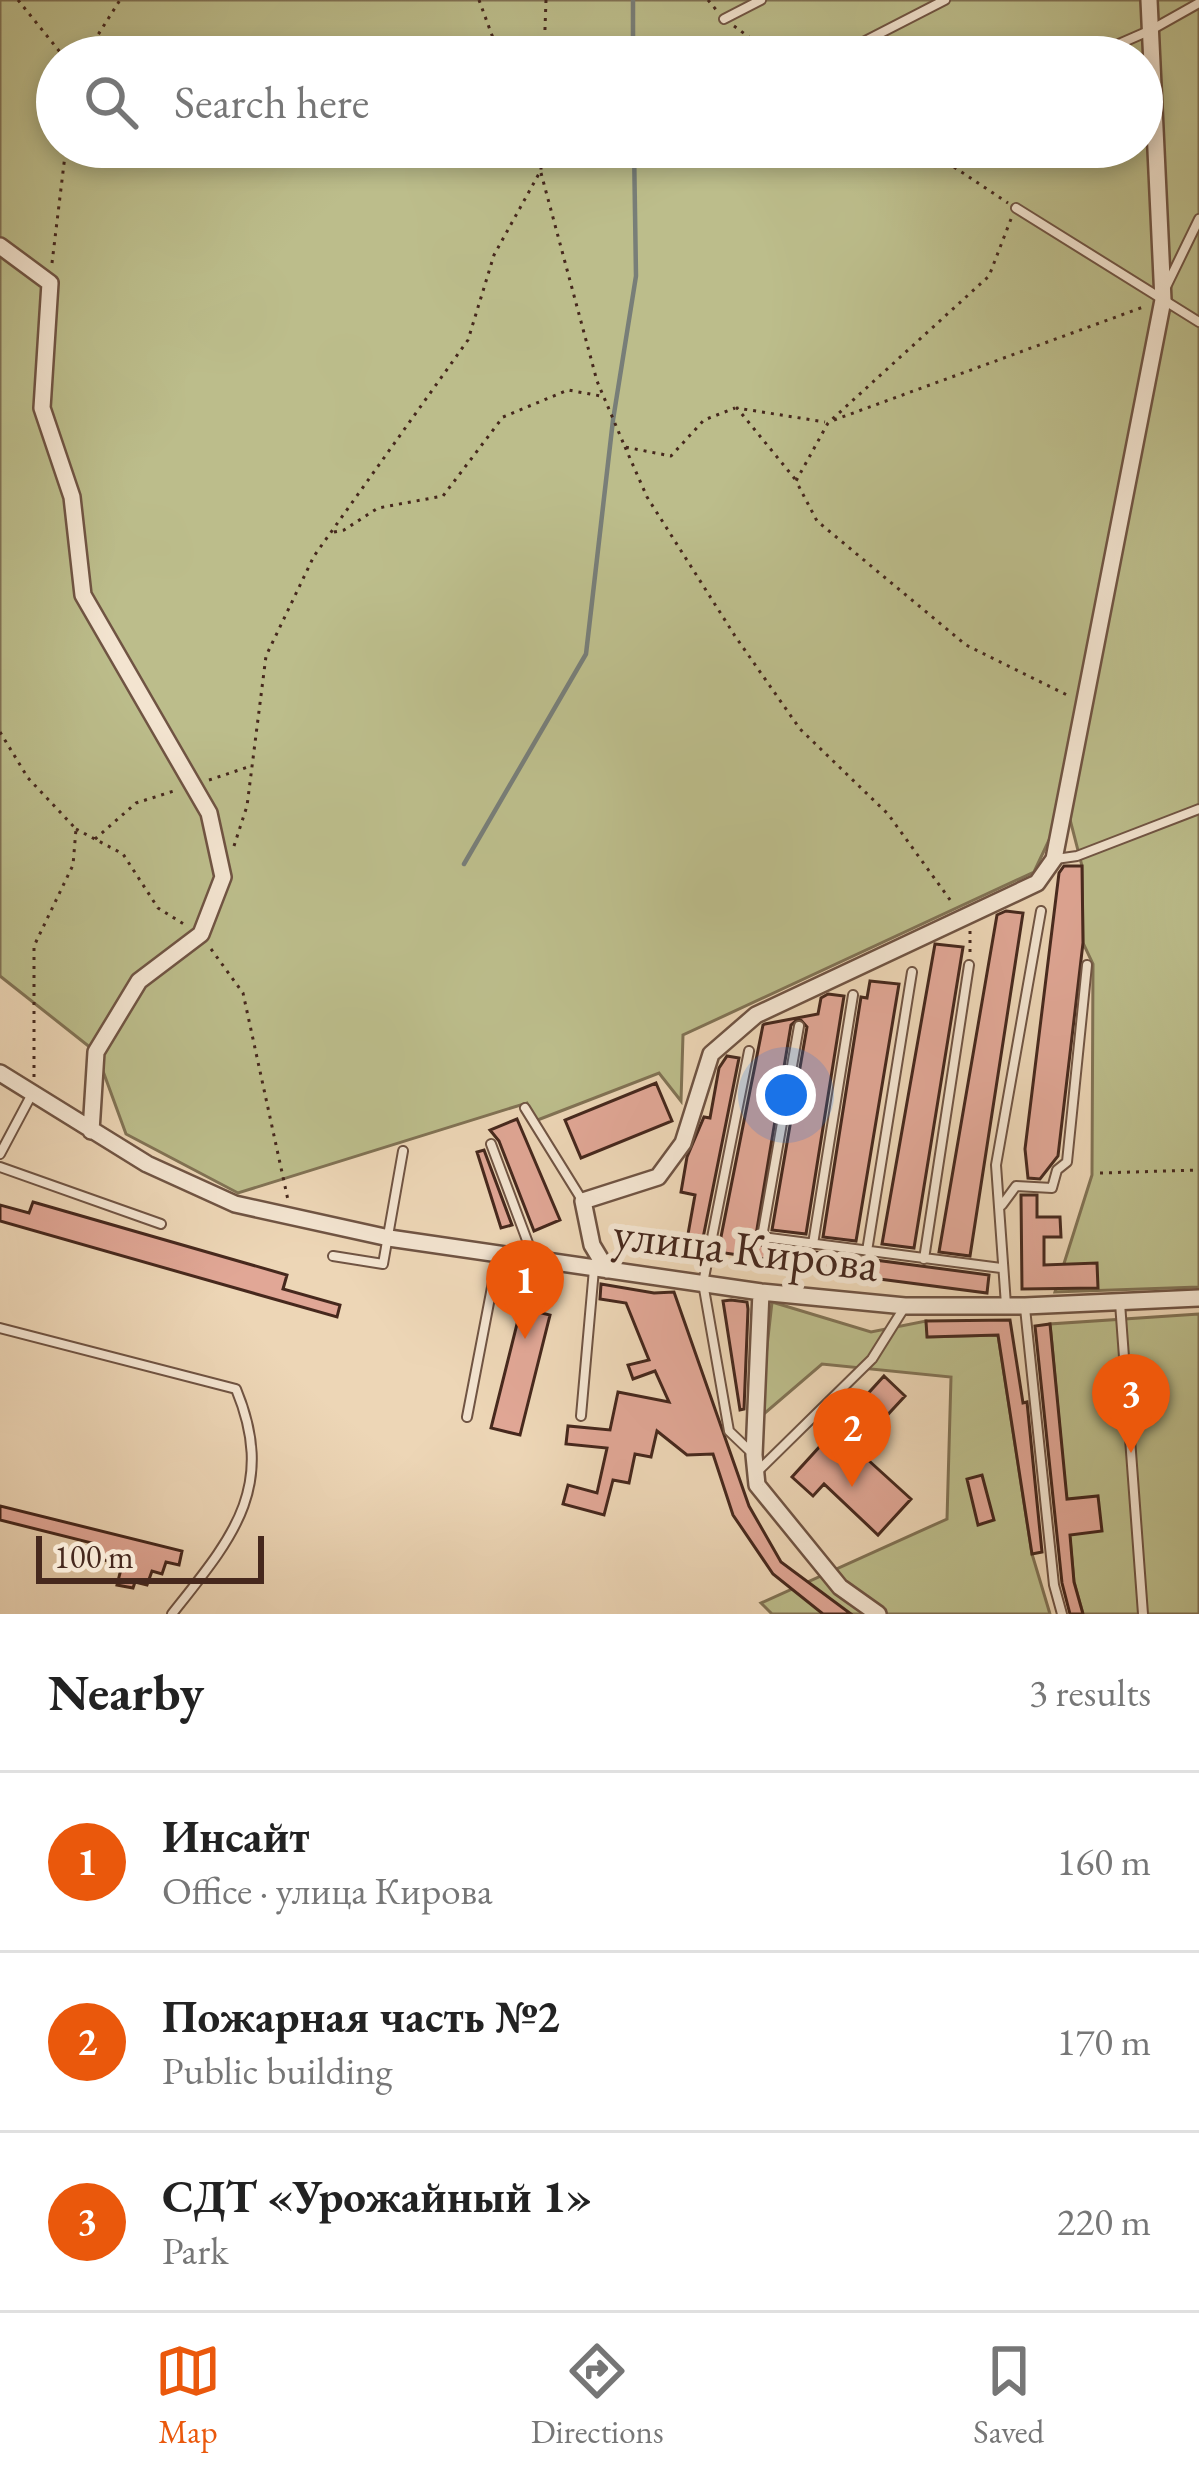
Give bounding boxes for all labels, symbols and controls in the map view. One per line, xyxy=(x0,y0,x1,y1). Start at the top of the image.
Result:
search box xyxy=(36,36,1163,168)
icon: search xyxy=(78,69,144,135)
text: Search here xyxy=(174,73,369,131)
your location xyxy=(756,1065,816,1125)
street label: улица Кирова xyxy=(610,1201,883,1295)
pin: 1 xyxy=(486,1240,564,1339)
pin: 3 xyxy=(1092,1354,1170,1453)
pin: 2 xyxy=(813,1388,891,1487)
scale bar xyxy=(36,1530,264,1583)
text: 100 m xyxy=(54,1535,134,1578)
text: Nearby xyxy=(48,1659,204,1725)
text: 3 results xyxy=(1029,1667,1151,1718)
text: Инсайт xyxy=(162,1807,309,1865)
text: 1 xyxy=(77,1836,97,1887)
text: 160 m xyxy=(1057,1836,1151,1887)
text: Office · улица Кирова xyxy=(162,1865,493,1916)
text: Пожарная часть №2 xyxy=(162,1987,560,2045)
text: 2 xyxy=(77,2016,97,2067)
text: 170 m xyxy=(1057,2016,1151,2067)
text: Public building xyxy=(162,2045,393,2096)
text: СДТ «Урожайный 1» xyxy=(162,2167,592,2225)
text: 3 xyxy=(77,2196,97,2247)
text: 220 m xyxy=(1057,2196,1151,2247)
text: Park xyxy=(162,2225,228,2276)
tab: Map xyxy=(155,2338,221,2453)
tab: Directions xyxy=(531,2338,664,2453)
tab: Saved xyxy=(973,2338,1044,2453)

